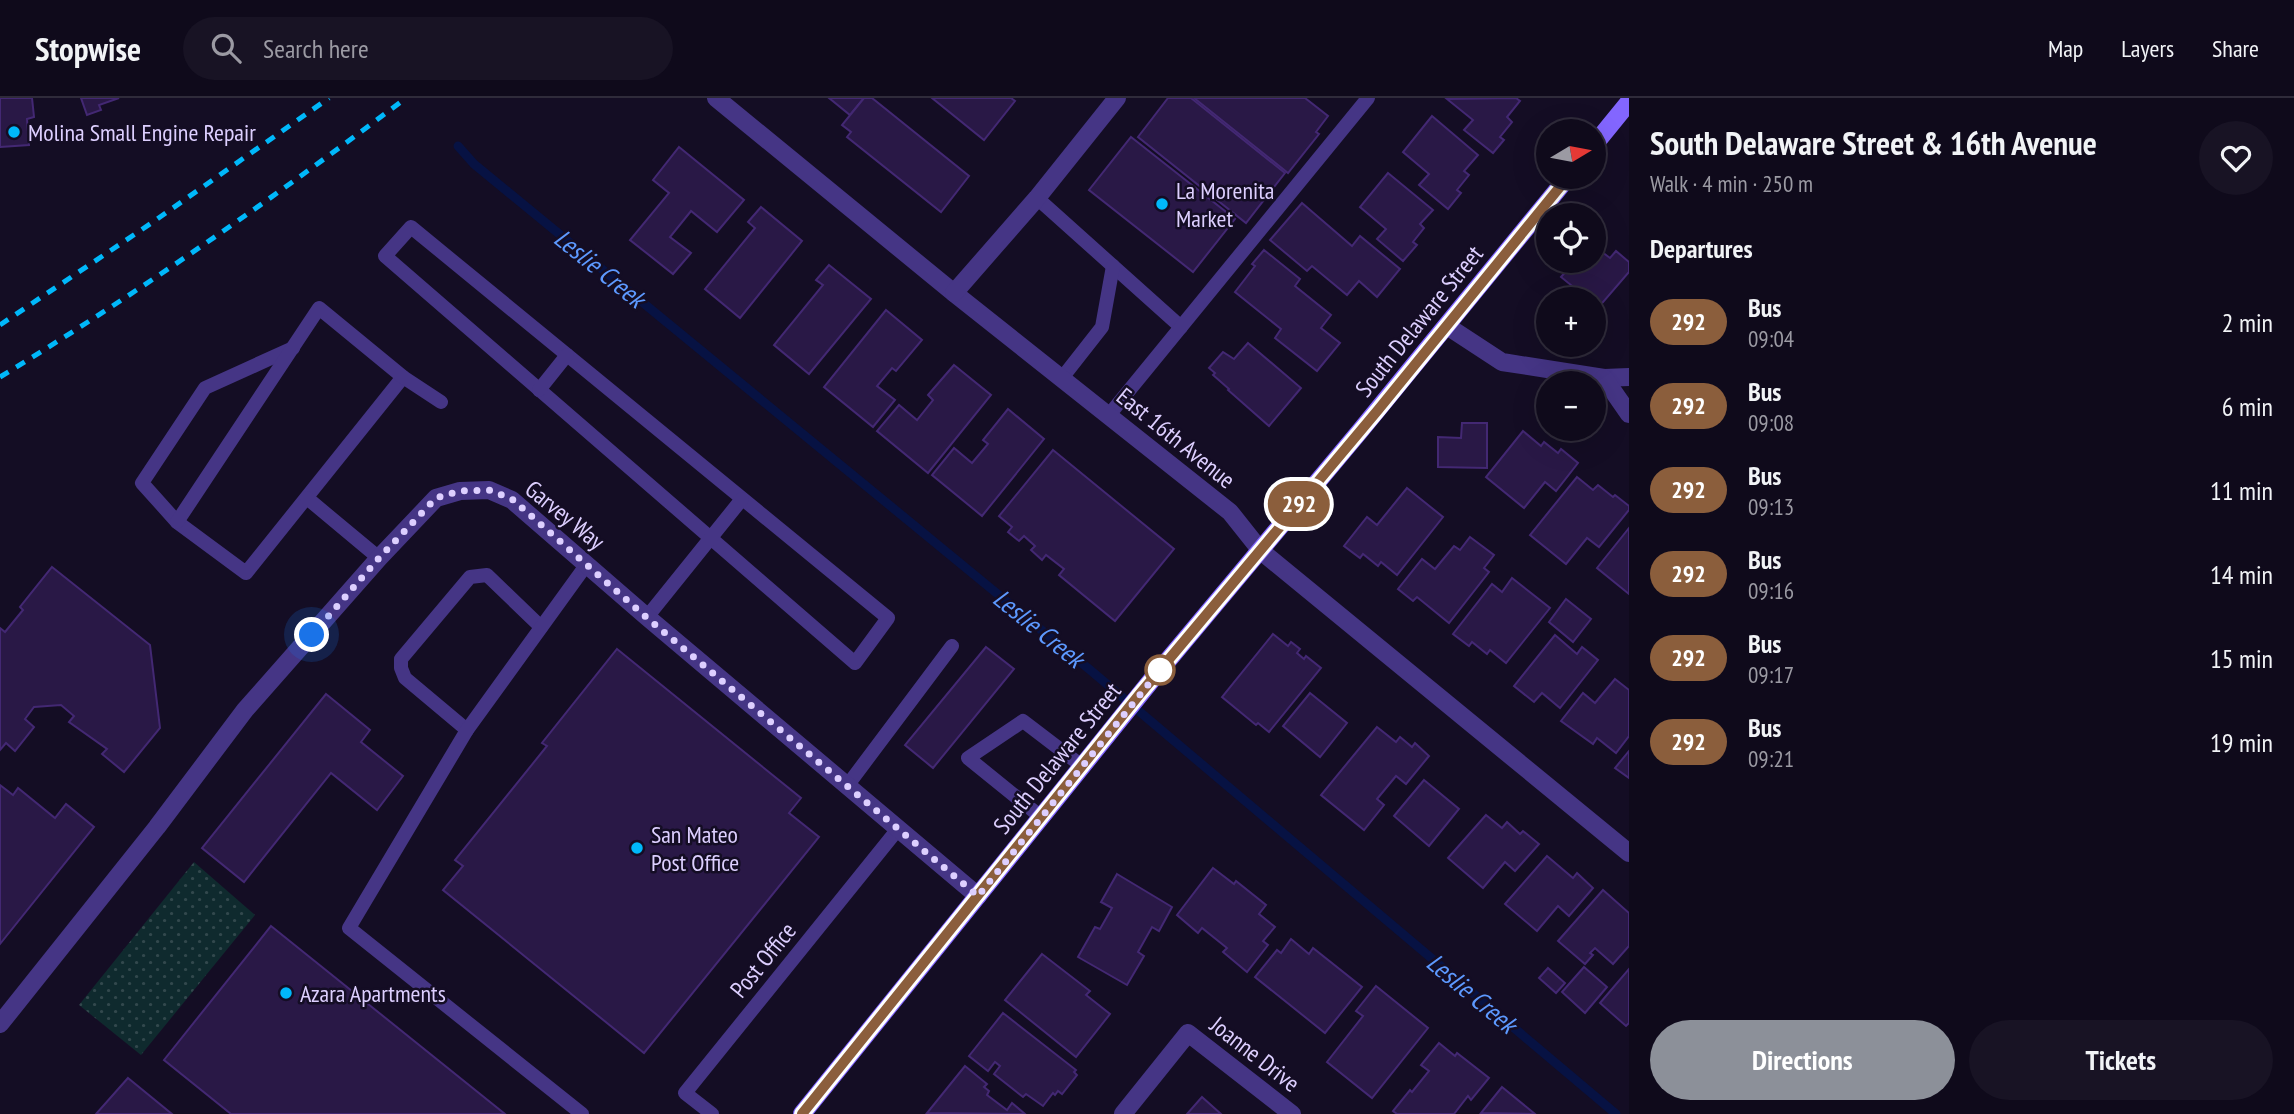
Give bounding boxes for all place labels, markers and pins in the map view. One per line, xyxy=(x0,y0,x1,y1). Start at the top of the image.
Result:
place label: Molina Small Engine Repair xyxy=(28,117,256,148)
marker: Molina Small Engine Repair xyxy=(6,124,22,140)
place label: La Morenita Market xyxy=(1176,175,1274,234)
marker: La Morenita Market xyxy=(1154,196,1170,212)
unlabelled marker xyxy=(1145,655,1175,685)
place label: San Mateo Post Office xyxy=(651,819,739,878)
marker: San Mateo Post Office xyxy=(629,840,645,856)
place label: Azara Apartments xyxy=(300,978,446,1009)
marker: Azara Apartments xyxy=(278,985,294,1001)

